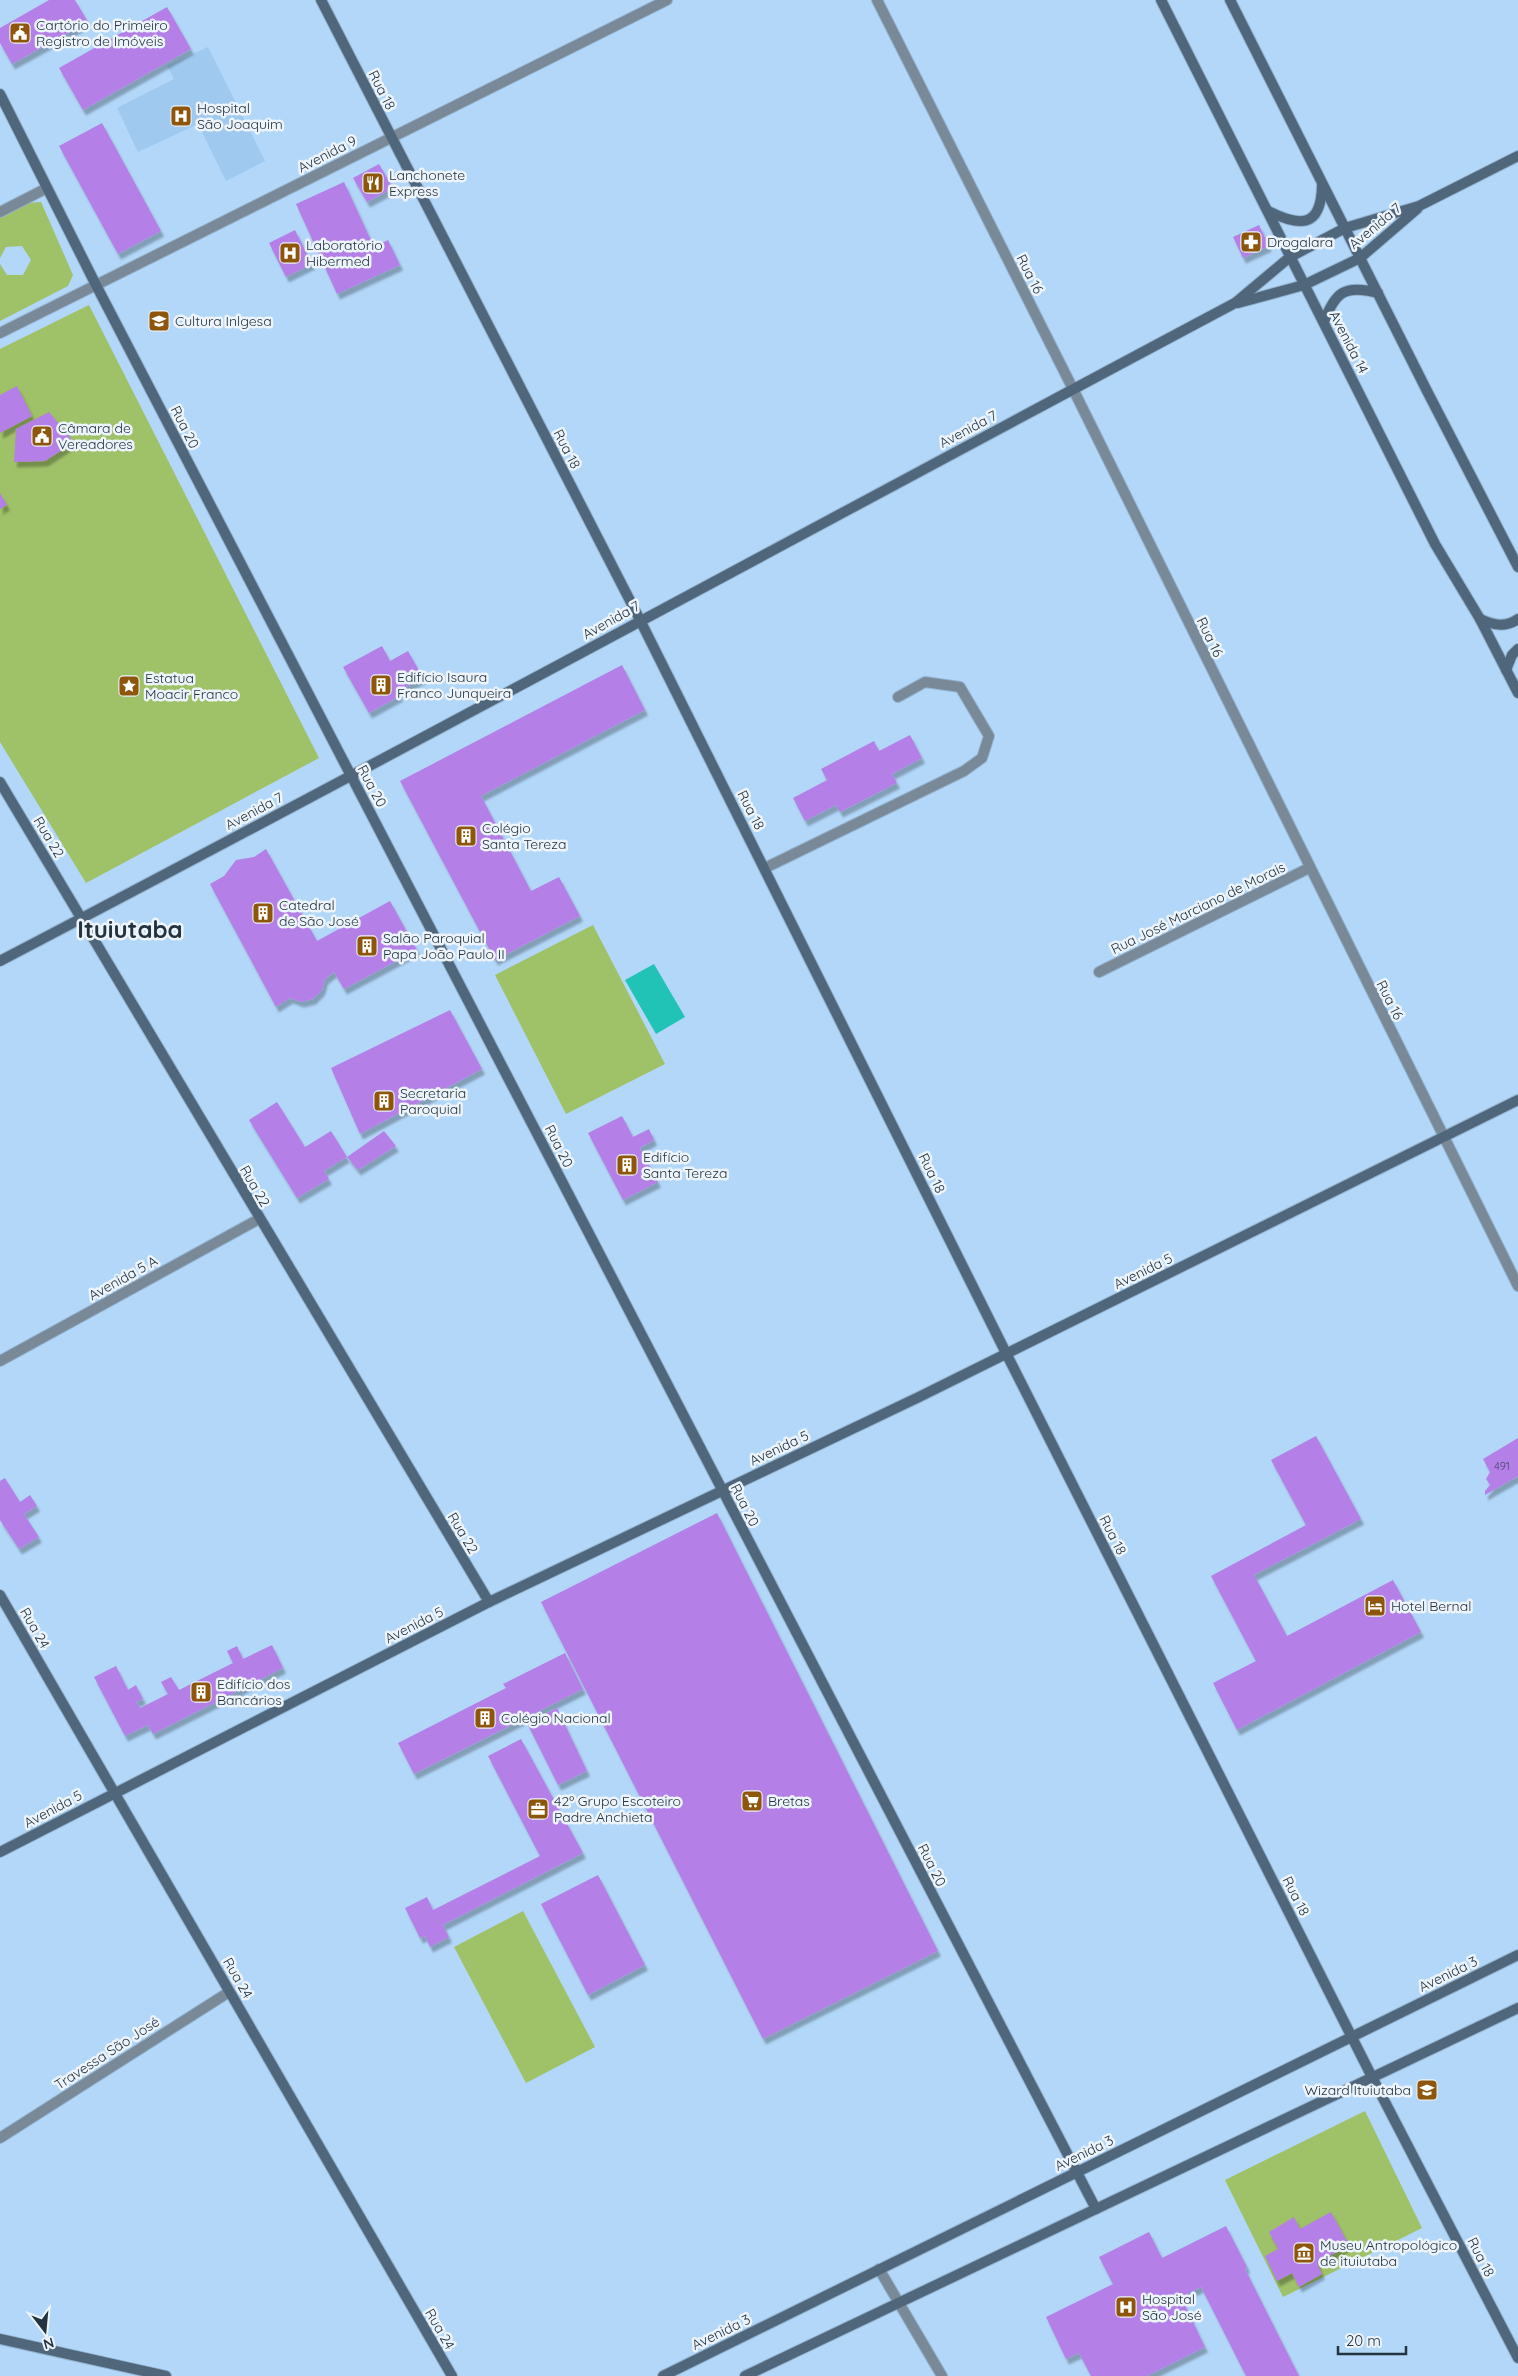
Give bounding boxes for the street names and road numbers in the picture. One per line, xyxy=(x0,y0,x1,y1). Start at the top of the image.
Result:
street label: Rua 18 xyxy=(364,67,400,113)
street label: Avenida 9 xyxy=(295,131,360,176)
street label: Avenida 7 xyxy=(1345,199,1405,253)
street label: Rua 16 xyxy=(1012,251,1048,297)
street label: Avenida 14 xyxy=(1326,308,1372,376)
street label: Rua 20 xyxy=(167,403,203,451)
street label: Avenida 7 xyxy=(936,406,1000,452)
street label: Rua 18 xyxy=(549,426,585,472)
street label: Avenida 7 xyxy=(579,597,643,643)
street label: Rua 16 xyxy=(1193,614,1228,660)
street label: Rua 20 xyxy=(353,762,391,810)
street label: Rua 18 xyxy=(733,787,769,833)
street label: Avenida 7 xyxy=(222,788,286,834)
street label: Rua 22 xyxy=(30,813,68,861)
street label: Rua José Marciano de Morais xyxy=(1108,858,1288,958)
street label: Rua 16 xyxy=(1372,977,1408,1023)
street label: Rua 20 xyxy=(541,1122,577,1170)
street label: Rua 18 xyxy=(915,1150,949,1196)
street label: Rua 22 xyxy=(236,1162,274,1210)
street label: Avenida 5 xyxy=(1111,1249,1175,1293)
street label: Avenida 5 A xyxy=(85,1252,161,1304)
street label: Avenida 5 xyxy=(746,1426,812,1470)
street label: Rua 20 xyxy=(727,1481,763,1529)
street label: Rua 22 xyxy=(444,1509,482,1557)
street label: Rua 18 xyxy=(1095,1512,1131,1558)
street label: Avenida 5 xyxy=(382,1603,446,1647)
street label: Rua 24 xyxy=(16,1604,54,1652)
street label: Avenida 5 xyxy=(21,1786,85,1832)
street label: Rua 20 xyxy=(914,1841,950,1889)
street label: Rua 18 xyxy=(1278,1873,1314,1919)
street label: Avenida 3 xyxy=(1416,1952,1480,1996)
street label: Rua 24 xyxy=(219,1954,257,2002)
street label: Travessa São José xyxy=(51,2012,163,2094)
street label: Avenida 3 xyxy=(1052,2131,1116,2175)
street label: Rua 18 xyxy=(1463,2234,1499,2280)
street label: Rua 24 xyxy=(421,2305,459,2353)
street label: Avenida 3 xyxy=(689,2310,753,2354)

